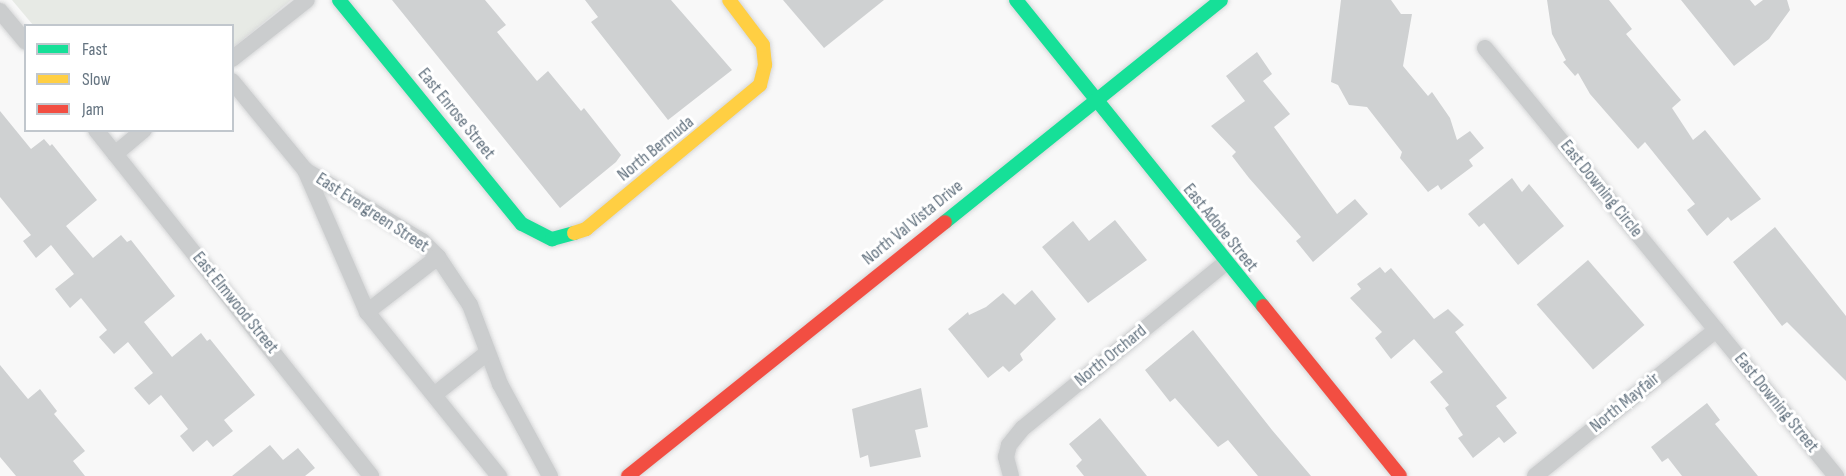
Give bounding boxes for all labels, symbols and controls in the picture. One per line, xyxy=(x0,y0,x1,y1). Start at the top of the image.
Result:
legend xyxy=(24,24,234,132)
text: Fast xyxy=(82,39,107,60)
street label: East Enrose Street xyxy=(413,64,499,164)
text: Slow xyxy=(82,69,111,90)
text: Jam xyxy=(82,99,104,120)
street label: North Bermuda xyxy=(613,112,699,186)
street label: East Downing Circle xyxy=(1555,136,1647,242)
street label: East Evergreen Street xyxy=(312,169,432,257)
street label: North Val Vista Drive xyxy=(858,176,968,270)
street label: East Adobe Street xyxy=(1178,180,1262,276)
street label: East Elmwood Street xyxy=(187,248,283,358)
street label: North Orchard xyxy=(1071,321,1151,391)
street label: East Downing Street xyxy=(1729,349,1823,457)
street label: North Mayfair xyxy=(1586,368,1664,438)

